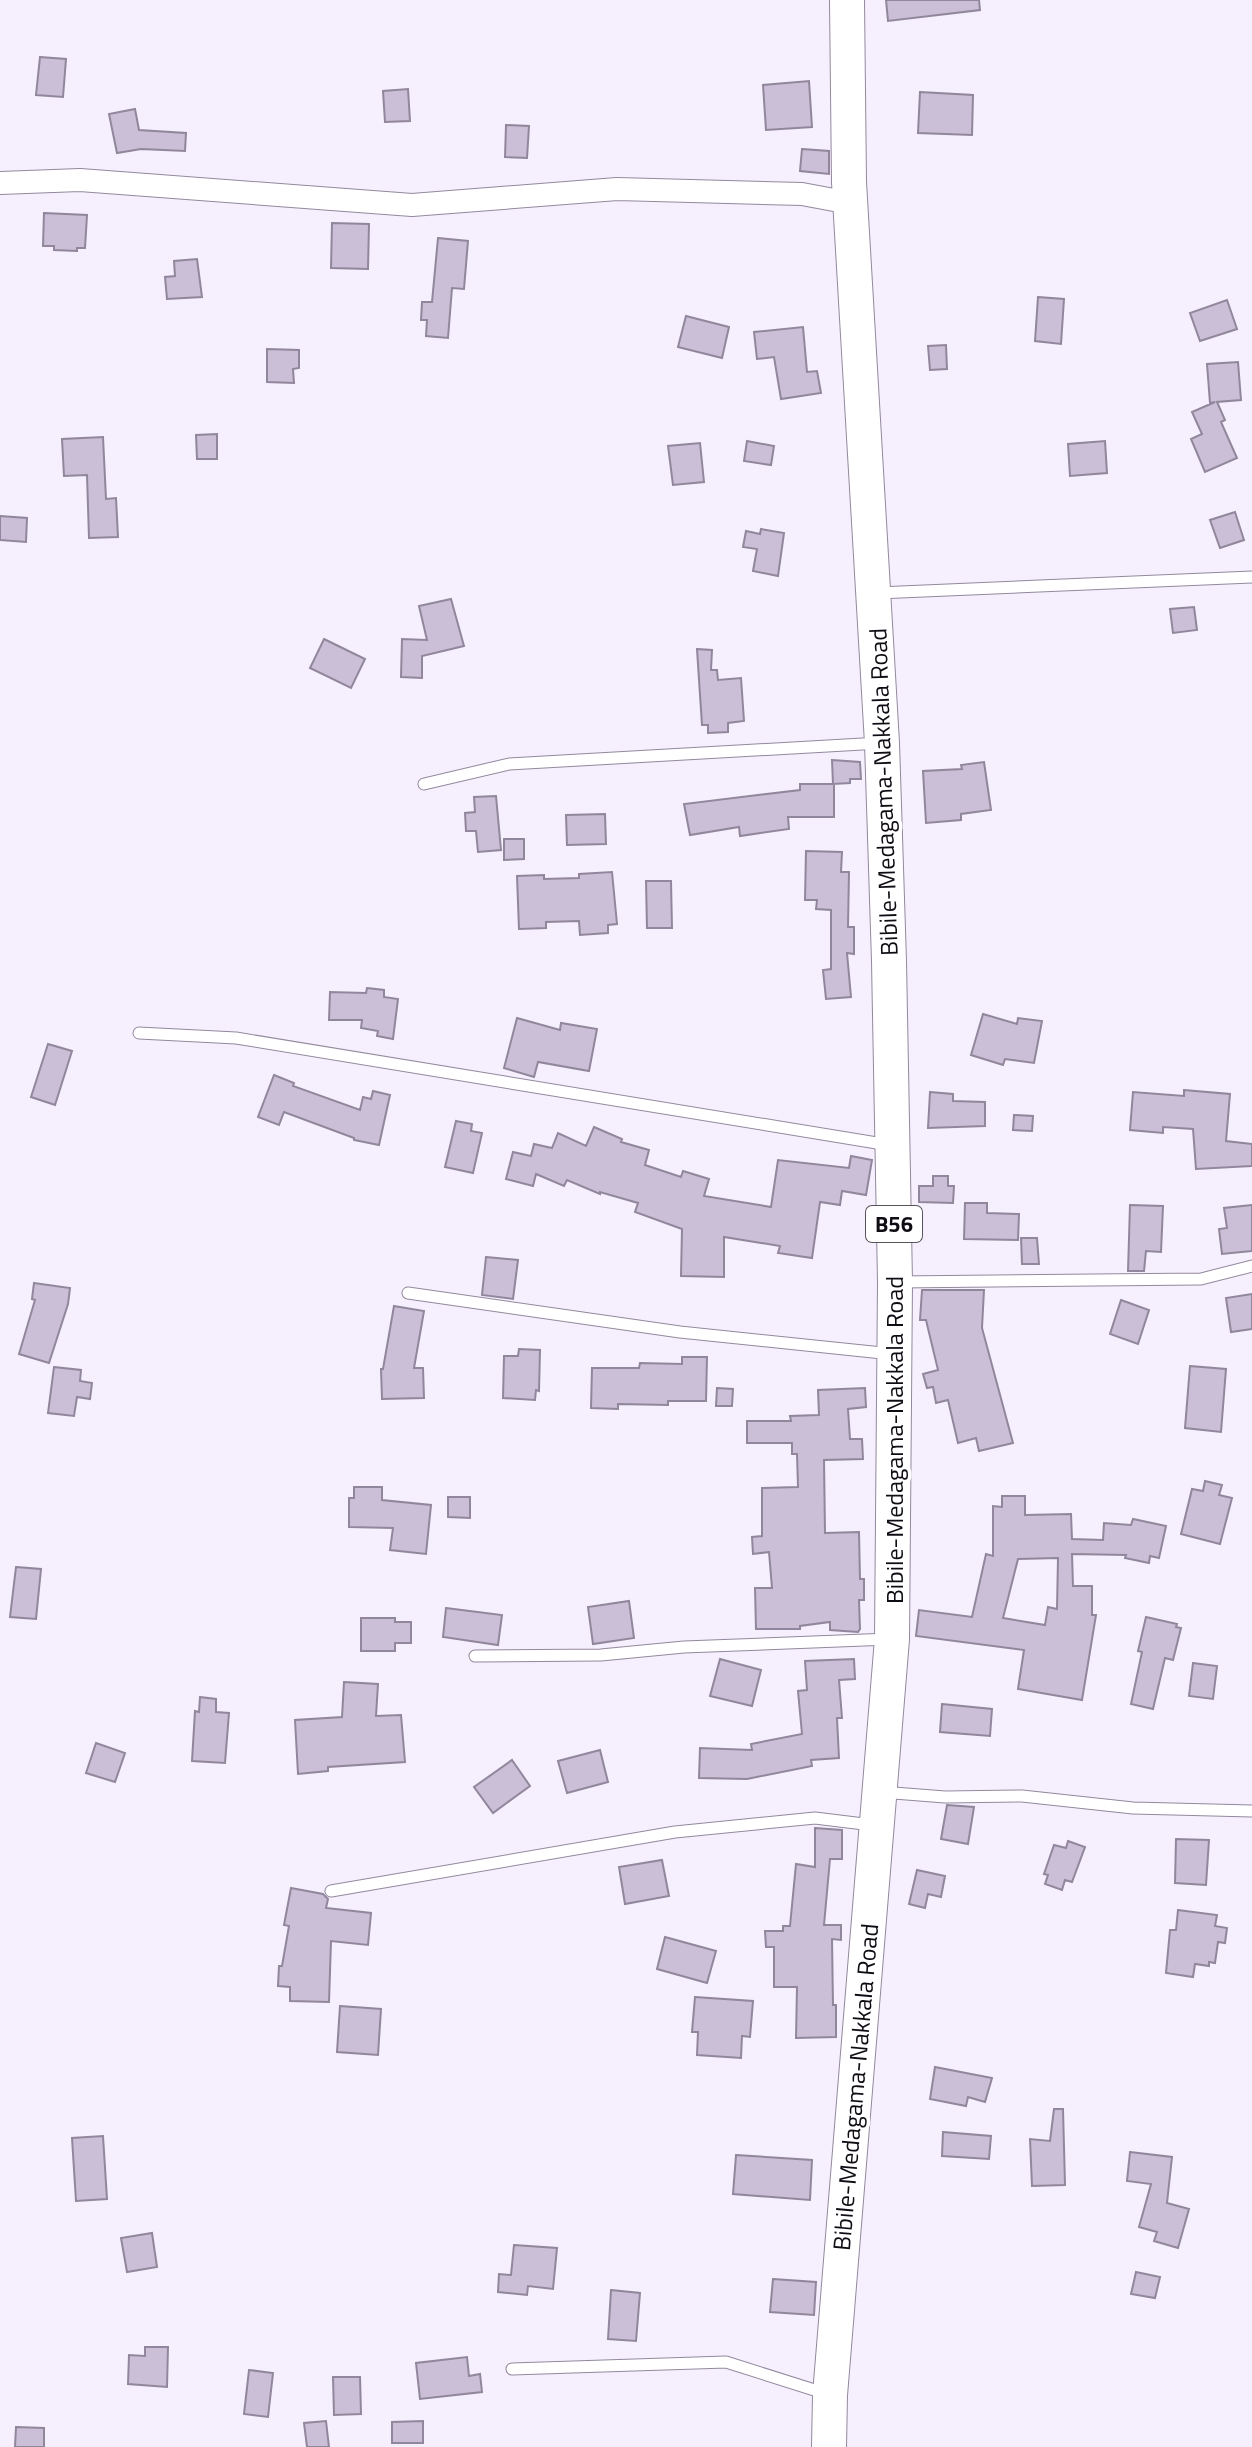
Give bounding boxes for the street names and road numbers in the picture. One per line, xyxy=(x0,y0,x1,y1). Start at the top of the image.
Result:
street label: Bibile-Medagama-Nakkala Road xyxy=(859,628,907,956)
road number: B56 xyxy=(866,1206,922,1242)
street label: Bibile-Medagama-Nakkala Road xyxy=(876,1276,912,1604)
street label: Bibile-Medagama-Nakkala Road xyxy=(823,1922,887,2252)

